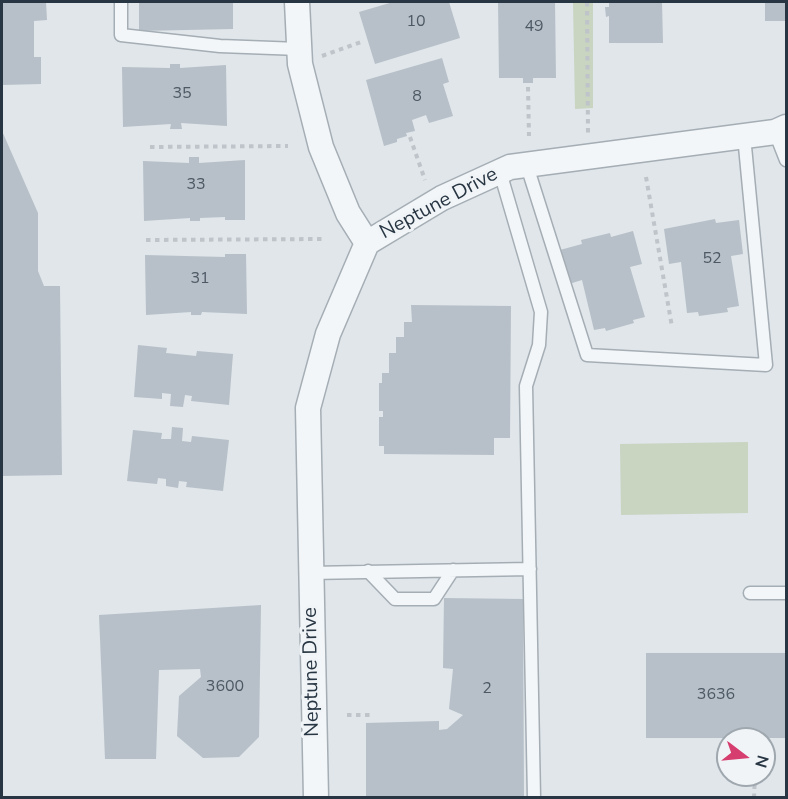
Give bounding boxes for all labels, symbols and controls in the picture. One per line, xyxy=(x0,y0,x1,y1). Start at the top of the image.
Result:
house number: 10 xyxy=(406,12,426,32)
house number: 49 xyxy=(524,17,544,37)
house number: 35 xyxy=(172,84,192,104)
house number: 8 xyxy=(412,87,422,107)
street label: Neptune Drive xyxy=(376,163,502,245)
house number: 33 xyxy=(186,175,206,195)
house number: 52 xyxy=(702,249,722,269)
house number: 31 xyxy=(190,269,210,289)
street label: Neptune Drive xyxy=(299,607,325,737)
house number: 3600 xyxy=(206,677,244,697)
house number: 2 xyxy=(482,679,492,699)
house number: 3636 xyxy=(697,685,735,705)
north arrow xyxy=(716,727,776,787)
text: N xyxy=(749,753,774,770)

